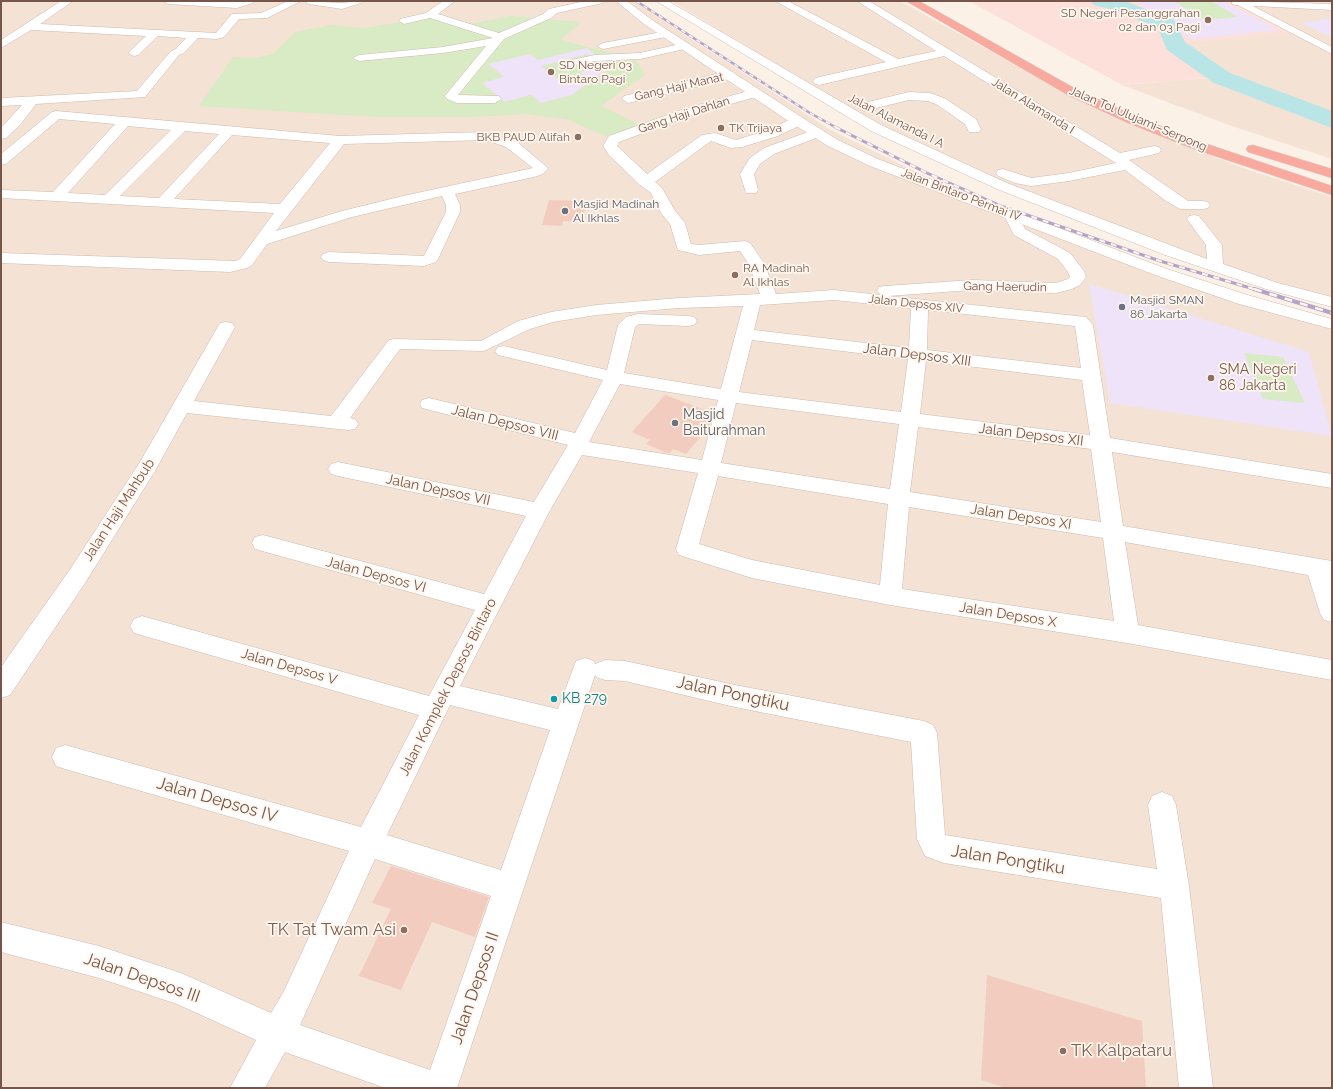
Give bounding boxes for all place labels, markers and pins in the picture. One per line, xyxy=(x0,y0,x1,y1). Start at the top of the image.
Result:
place label: SD Negeri Pesanggrahan 02 dan 03 Pagi xyxy=(1061,6,1200,34)
marker: SD Negeri Pesanggrahan 02 dan 03 Pagi xyxy=(1203,15,1213,25)
place label: SD Negeri 03 Bintaro Pagi xyxy=(559,58,632,86)
marker: SD Negeri 03 Bintaro Pagi xyxy=(546,67,556,77)
place label: TK Trijaya xyxy=(729,121,782,135)
marker: TK Trijaya xyxy=(716,123,726,133)
place label: BKB PAUD Alifah xyxy=(476,130,570,144)
marker: BKB PAUD Alifah xyxy=(573,132,583,142)
place label: Masjid Madinah Al Ikhlas xyxy=(573,197,659,225)
marker: Masjid Madinah Al Ikhlas xyxy=(560,206,570,216)
place label: RA Madinah Al Ikhlas xyxy=(743,261,810,289)
marker: RA Madinah Al Ikhlas xyxy=(730,270,740,280)
place label: Masjid SMAN 86 Jakarta xyxy=(1130,293,1204,321)
marker: Masjid SMAN 86 Jakarta xyxy=(1117,302,1127,312)
place label: SMA Negeri 86 Jakarta xyxy=(1219,362,1297,394)
marker: SMA Negeri 86 Jakarta xyxy=(1206,373,1216,383)
place label: Masjid Baiturahman xyxy=(683,407,765,440)
marker: Masjid Baiturahman xyxy=(670,418,680,428)
place label: KB 279 xyxy=(562,691,607,707)
marker: KB 279 xyxy=(549,694,559,704)
place label: TK Tat Twam Asi xyxy=(267,920,396,940)
marker: TK Tat Twam Asi xyxy=(399,925,409,935)
place label: TK Kalpataru xyxy=(1071,1041,1172,1061)
marker: TK Kalpataru xyxy=(1058,1046,1068,1056)

